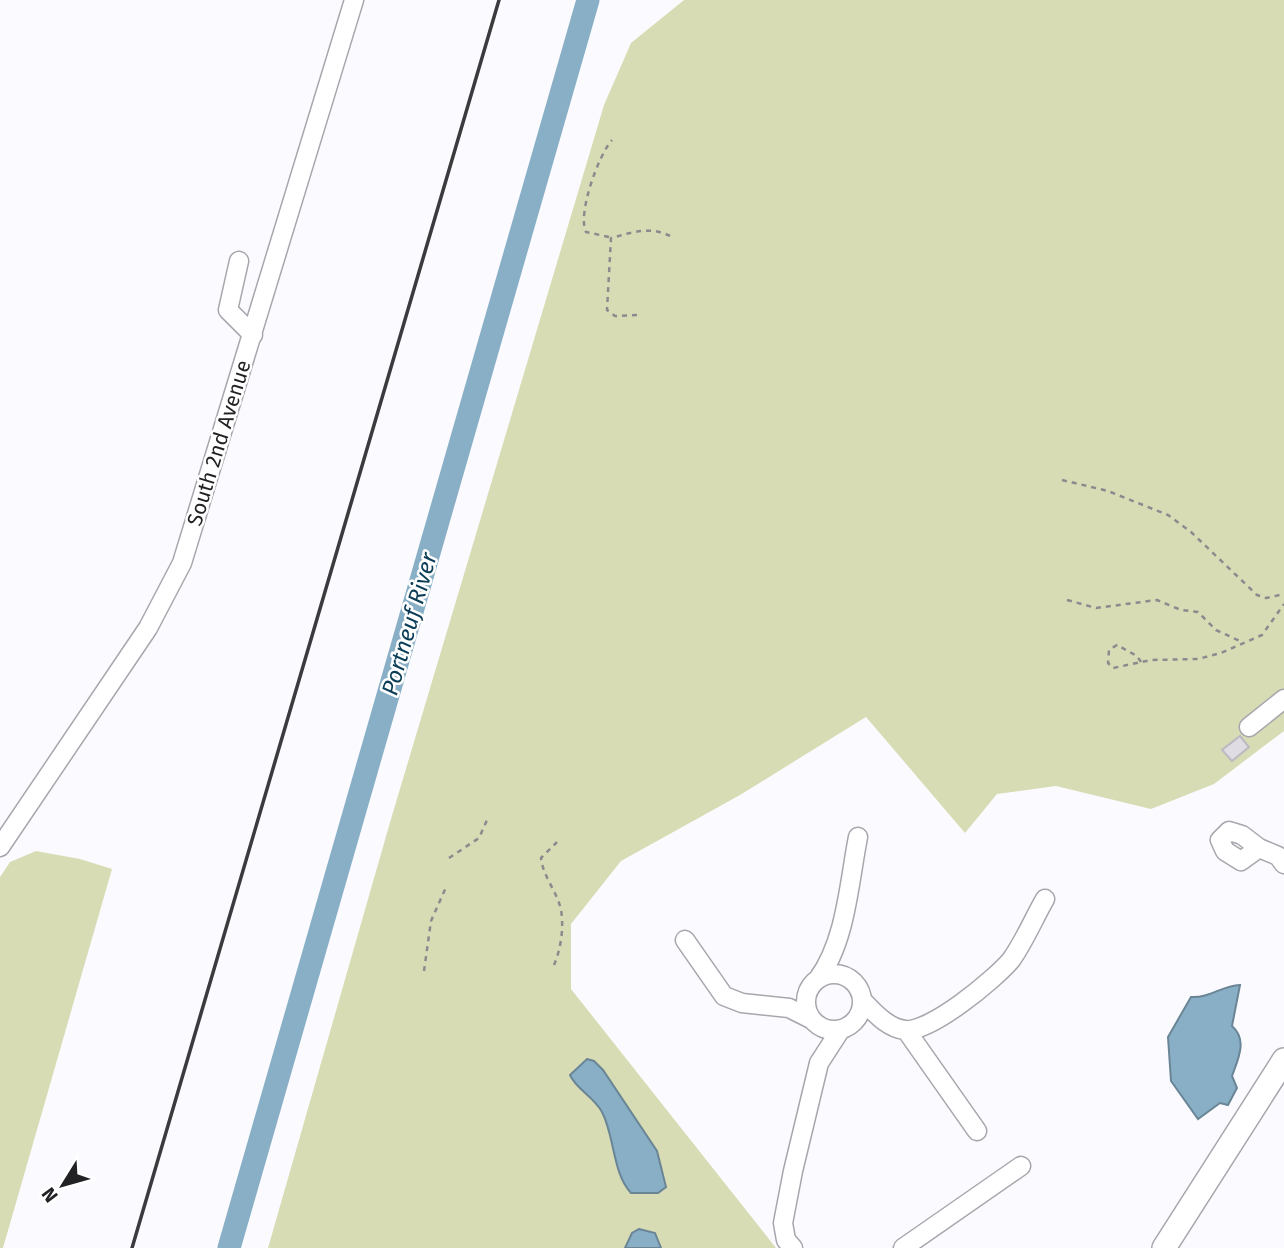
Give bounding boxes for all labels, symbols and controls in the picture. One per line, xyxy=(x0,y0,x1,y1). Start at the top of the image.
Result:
street label: South 2nd Avenue xyxy=(181,357,257,529)
water label: Portneuf River xyxy=(375,548,443,698)
north arrow xyxy=(28,1150,98,1220)
text: N xyxy=(37,1183,63,1207)

